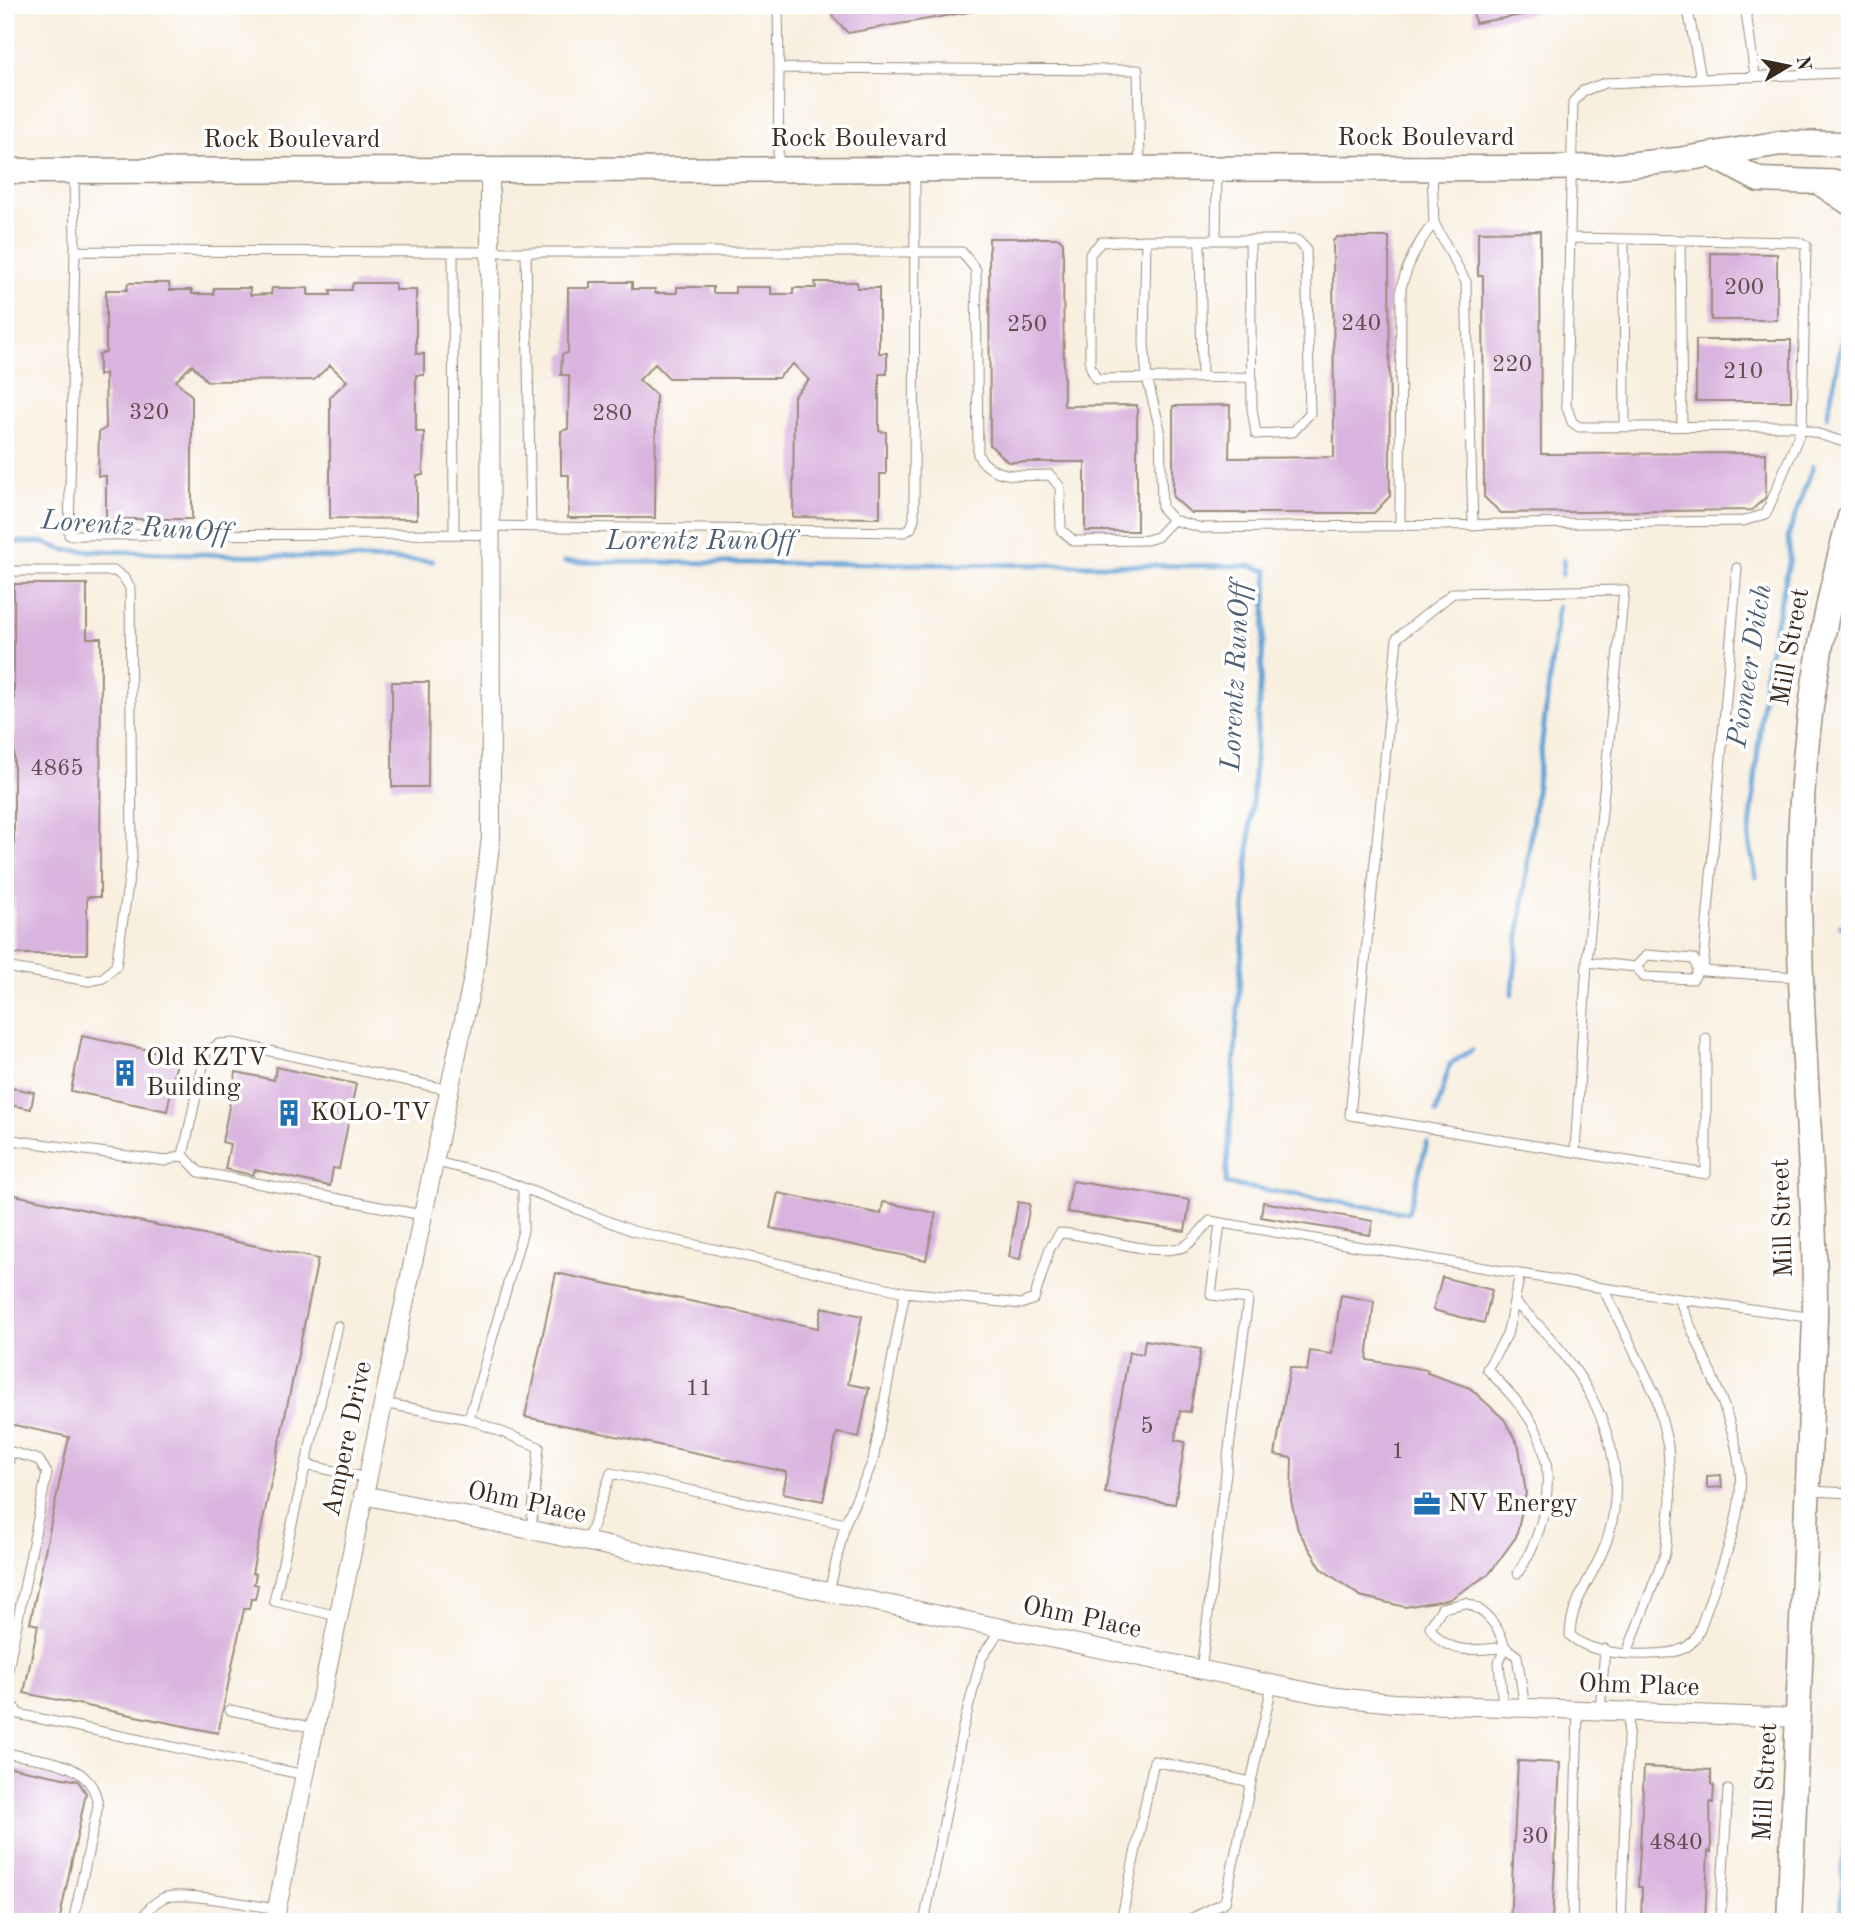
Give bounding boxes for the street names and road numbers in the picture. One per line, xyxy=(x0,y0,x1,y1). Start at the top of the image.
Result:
street label: Rock Boulevard xyxy=(1337,125,1515,151)
street label: Rock Boulevard xyxy=(770,126,948,152)
street label: Rock Boulevard xyxy=(203,127,381,153)
street label: Mill Street xyxy=(1768,586,1814,708)
street label: Mill Street xyxy=(1768,1158,1798,1278)
street label: Ampere Drive xyxy=(319,1359,377,1519)
street label: Ohm Place xyxy=(465,1478,589,1528)
street label: Ohm Place xyxy=(1020,1593,1144,1643)
street label: Ohm Place xyxy=(1578,1671,1700,1701)
street label: Mill Street xyxy=(1750,1722,1782,1842)

